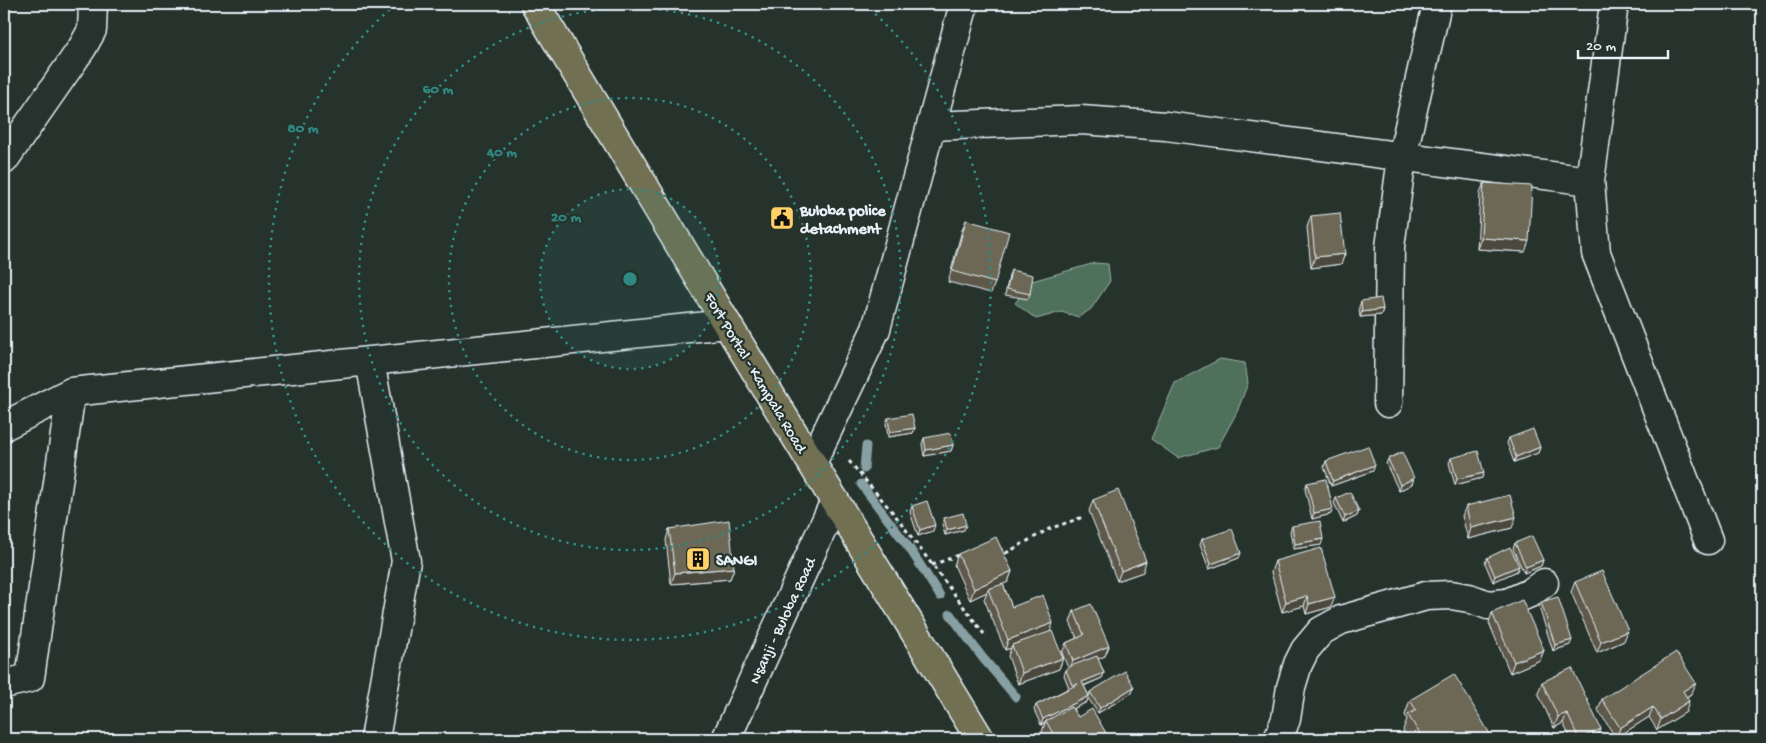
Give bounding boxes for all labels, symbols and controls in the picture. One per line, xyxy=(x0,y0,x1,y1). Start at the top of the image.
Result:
scale bar xyxy=(1578,28,1668,60)
text: 20 m xyxy=(1586,38,1616,56)
text: 60 m xyxy=(423,81,454,99)
text: 80 m xyxy=(288,120,319,138)
text: 40 m xyxy=(486,144,517,162)
place label: Buloba police detachment xyxy=(799,203,886,240)
public building icon: Buloba police detachment xyxy=(769,205,795,231)
text: 20 m xyxy=(551,209,581,227)
centre of rings xyxy=(621,270,639,288)
street label: Fort Portal - Kampala Road xyxy=(698,289,810,459)
building icon: SANGI xyxy=(685,546,711,572)
place label: SANGI xyxy=(716,553,757,572)
street label: Nsanji - Buloba Road xyxy=(747,554,822,688)

